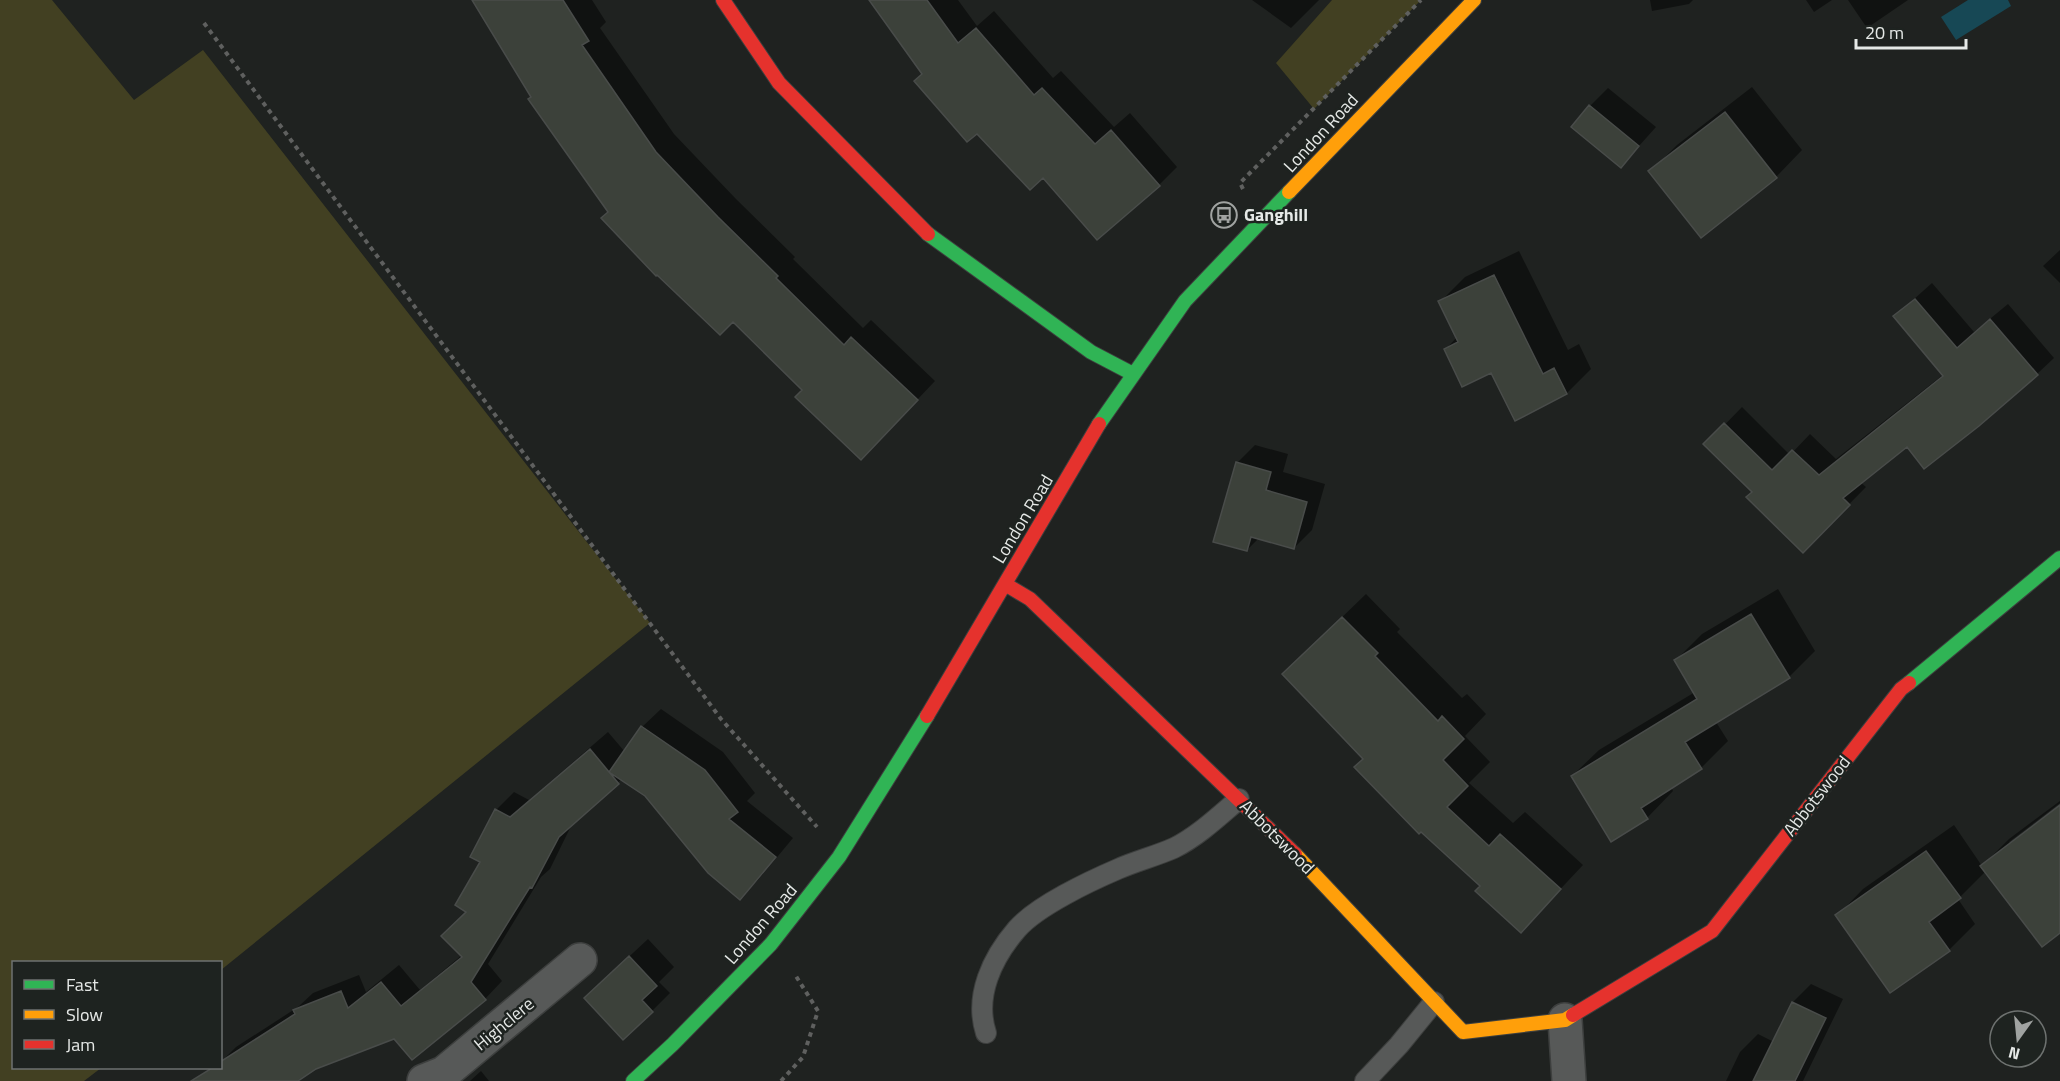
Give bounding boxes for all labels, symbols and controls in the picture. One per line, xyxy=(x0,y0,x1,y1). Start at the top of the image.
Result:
scale bar xyxy=(1856,12,1966,50)
text: 20 m xyxy=(1865,19,1904,46)
street label: London Road xyxy=(1277,87,1364,178)
bus stop icon: Ganghill xyxy=(1209,200,1239,230)
place label: Ganghill xyxy=(1244,201,1308,228)
street label: London Road xyxy=(985,469,1060,568)
street label: Abbotswood xyxy=(1776,750,1857,842)
street label: Abbotswood xyxy=(1234,793,1321,880)
street label: London Road xyxy=(718,877,803,970)
legend xyxy=(12,961,222,1069)
text: Fast xyxy=(66,971,99,998)
street label: Highclere xyxy=(468,990,540,1057)
text: Slow xyxy=(66,1001,103,1028)
north arrow xyxy=(1988,1009,2048,1069)
text: Jam xyxy=(66,1031,95,1058)
text: N xyxy=(2006,1040,2023,1067)

